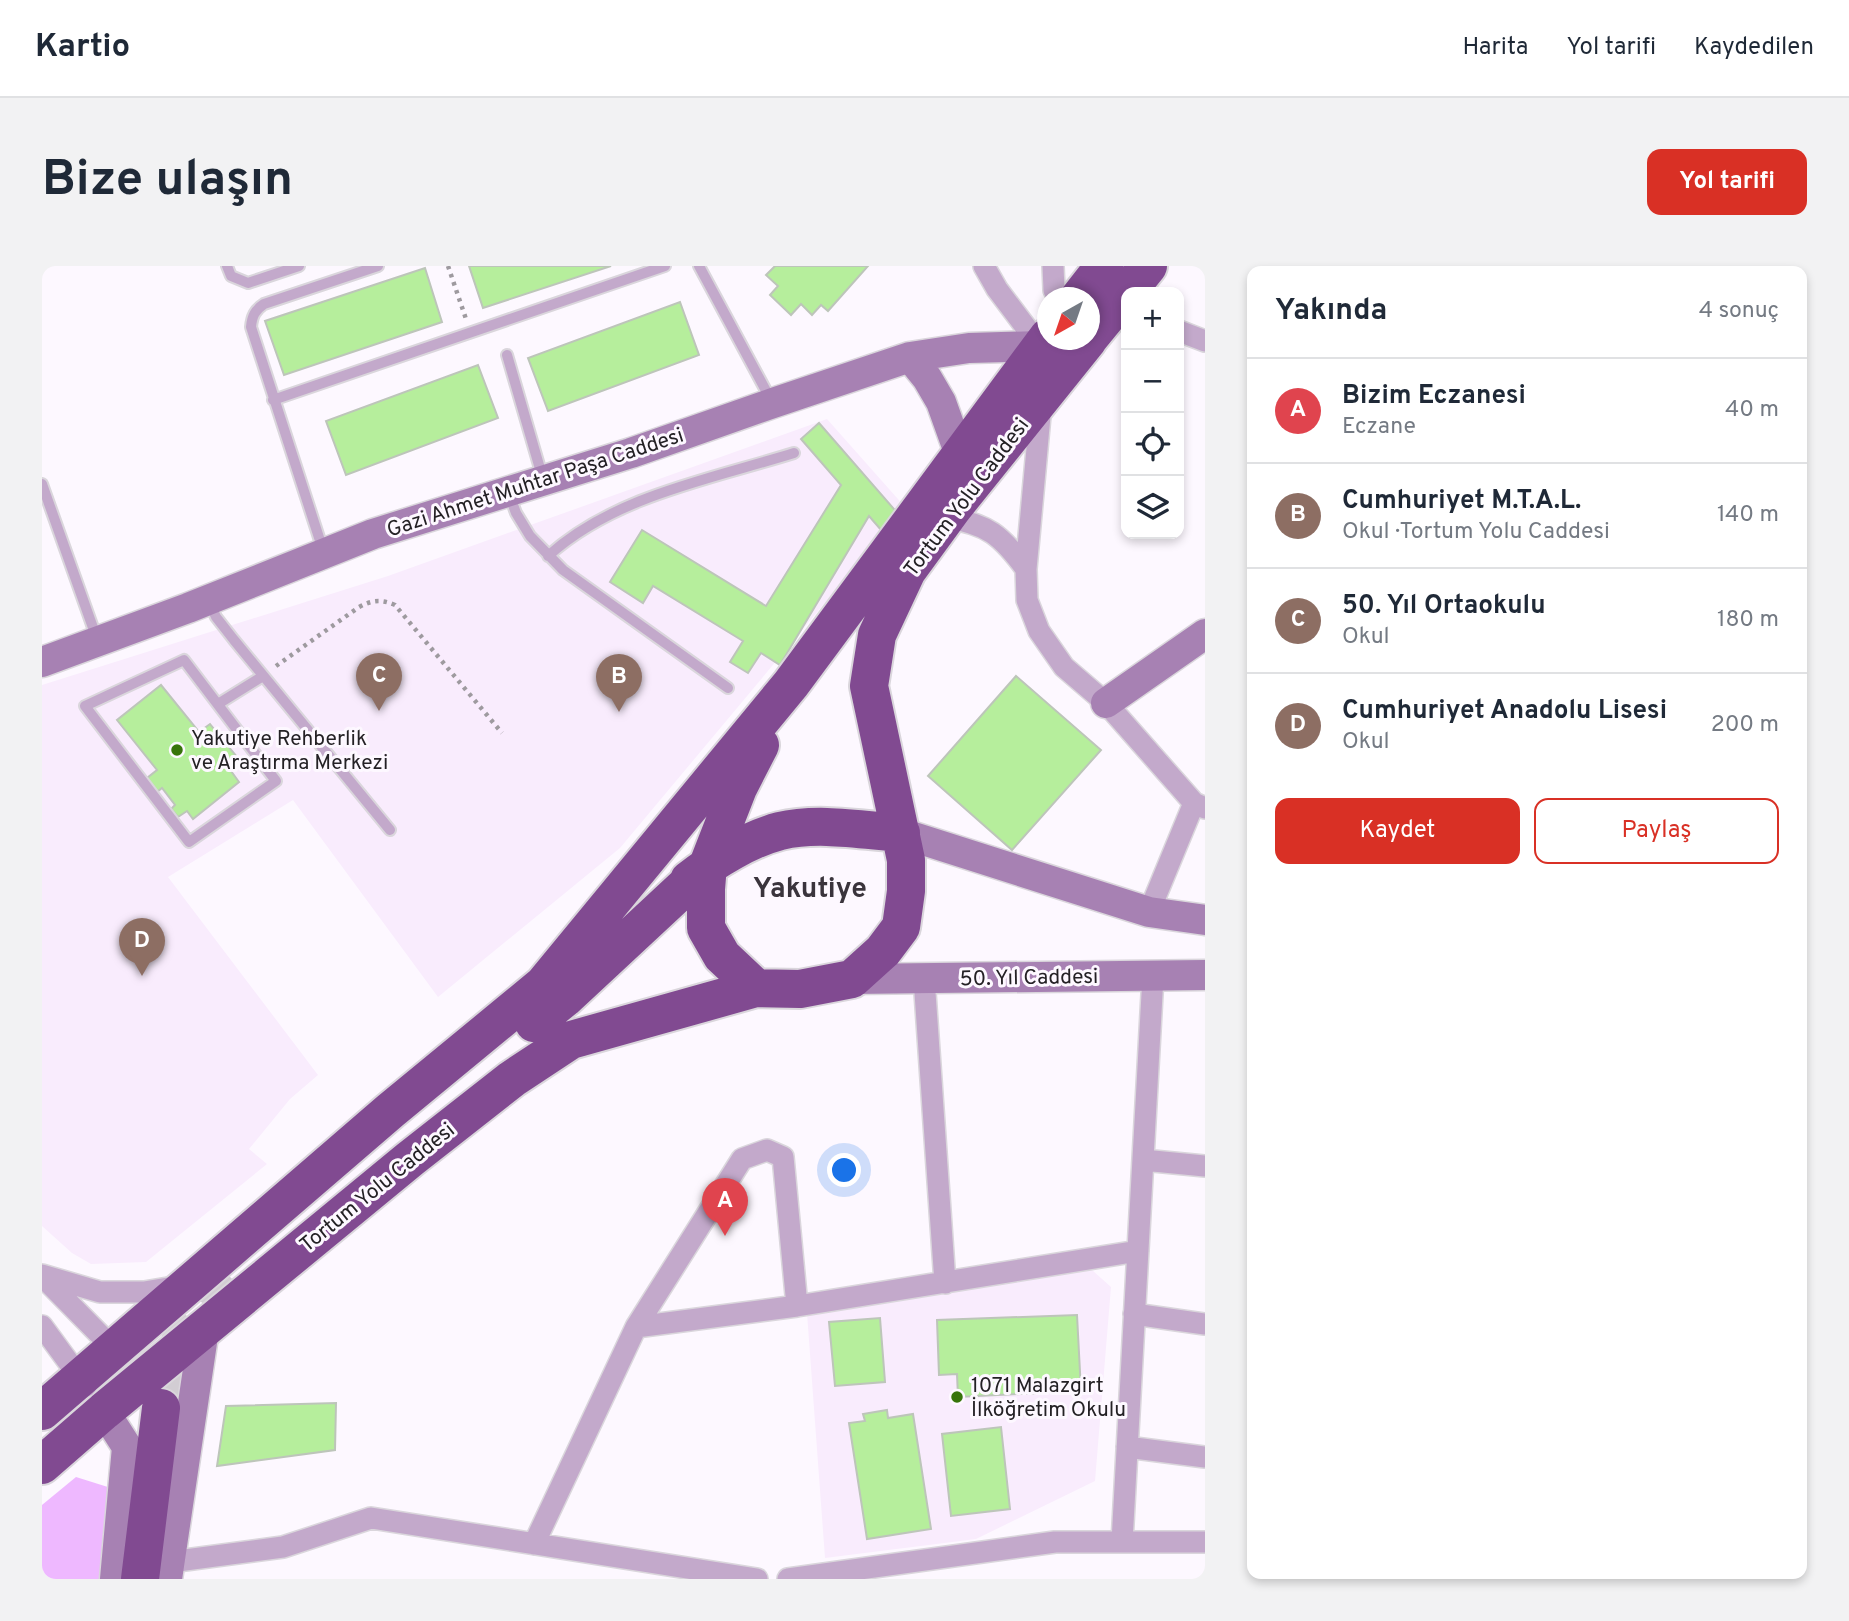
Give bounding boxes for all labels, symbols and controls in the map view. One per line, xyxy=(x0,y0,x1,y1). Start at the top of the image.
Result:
text: Kartio xyxy=(35,27,130,69)
text: Harita xyxy=(1463,33,1528,63)
text: Yol tarifi xyxy=(1566,33,1656,63)
text: Kaydedilen xyxy=(1694,33,1814,63)
button: Yol tarifi xyxy=(1647,149,1807,215)
text: Bize ulaşın xyxy=(42,151,293,213)
north arrow xyxy=(1037,287,1100,350)
map controls xyxy=(1121,287,1184,539)
button: + xyxy=(1121,287,1184,350)
text: Yakında xyxy=(1275,293,1387,330)
text: 4 sonuç xyxy=(1699,297,1779,326)
button: − xyxy=(1121,350,1184,413)
text: Bizim Eczanesi xyxy=(1342,380,1526,413)
text: A xyxy=(1290,396,1306,425)
text: 40 m xyxy=(1725,396,1779,425)
street label: Tortum Yolu Caddesi xyxy=(899,413,1036,583)
button: locate xyxy=(1121,413,1184,476)
text: Eczane xyxy=(1342,413,1416,442)
street label: Gazi Ahmet Muhtar Paşa Caddesi xyxy=(384,423,687,544)
button: layers xyxy=(1121,476,1184,539)
text: Cumhuriyet M.T.A.L. xyxy=(1342,485,1581,518)
text: B xyxy=(1290,501,1306,530)
text: 140 m xyxy=(1717,501,1779,530)
text: Okul · Tortum Yolu Caddesi xyxy=(1342,518,1610,547)
text: 50. Yıl Ortaokulu xyxy=(1342,590,1546,623)
text: C xyxy=(1291,606,1305,635)
text: 180 m xyxy=(1717,606,1779,635)
text: Okul xyxy=(1342,623,1390,652)
pin: C xyxy=(356,653,402,711)
pin: B xyxy=(596,654,642,712)
text: Cumhuriyet Anadolu Lisesi xyxy=(1342,695,1667,728)
text: D xyxy=(1290,711,1306,740)
text: 200 m xyxy=(1711,711,1779,740)
place label: Yakutiye Rehberlik ve Araştırma Merkezi xyxy=(191,726,388,777)
text: Okul xyxy=(1342,728,1390,757)
marker: Yakutiye Rehberlik ve Araştırma Merkezi xyxy=(169,742,185,758)
button: Kaydet xyxy=(1275,798,1520,864)
button: Paylaş xyxy=(1534,798,1779,864)
district label: Yakutiye xyxy=(753,872,867,908)
pin: D xyxy=(119,918,165,976)
street label: 50. Yıl Caddesi xyxy=(960,964,1099,993)
street label: Tortum Yolu Caddesi xyxy=(295,1117,461,1259)
your location xyxy=(827,1153,861,1187)
pin: A xyxy=(702,1178,748,1236)
place label: 1071 Malazgirt İlköğretim Okulu xyxy=(971,1373,1126,1424)
marker: 1071 Malazgirt İlköğretim Okulu xyxy=(949,1389,965,1405)

